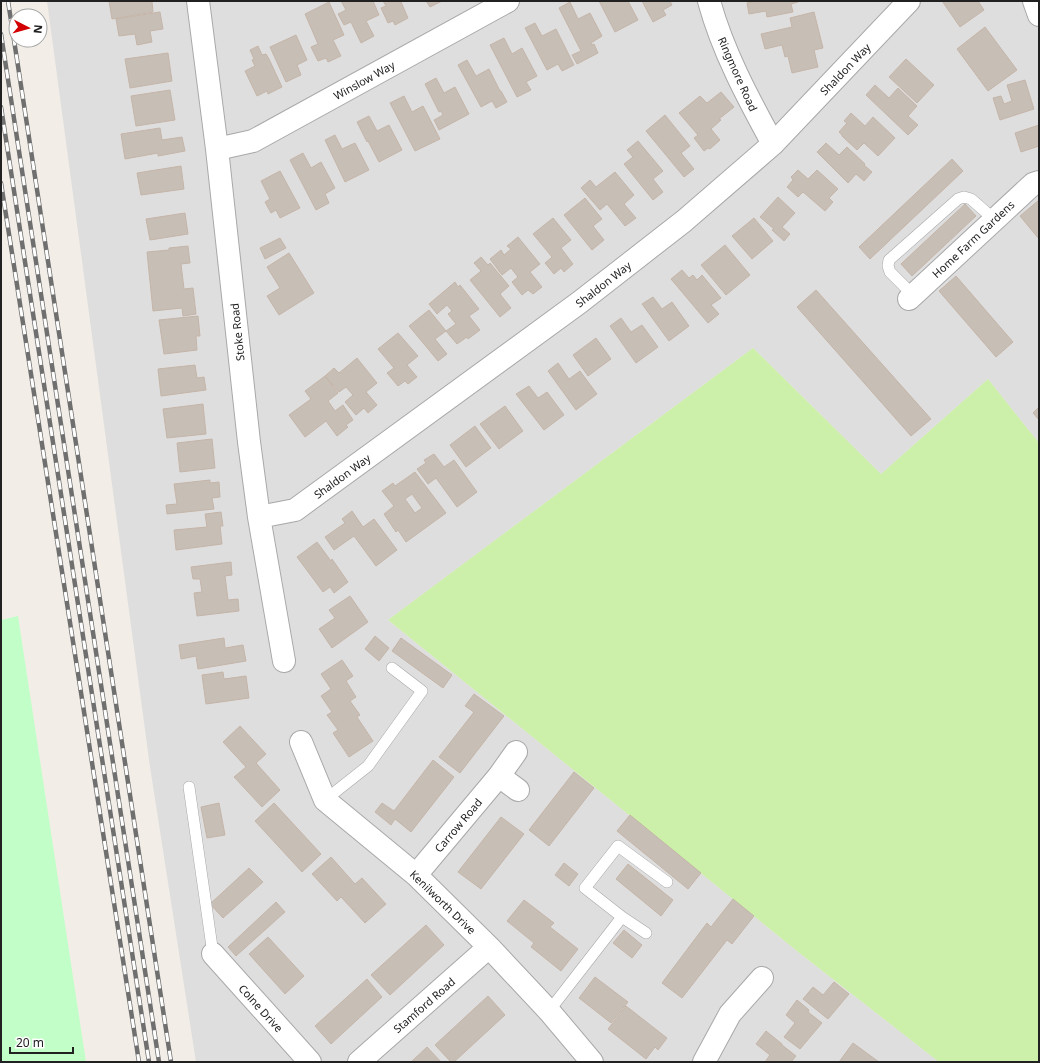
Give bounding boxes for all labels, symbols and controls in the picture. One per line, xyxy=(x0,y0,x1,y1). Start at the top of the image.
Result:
north arrow xyxy=(8,8,48,48)
text: N xyxy=(31,24,46,34)
street label: Ringmore Road xyxy=(715,34,761,114)
street label: Shaldon Way xyxy=(816,40,874,98)
street label: Winslow Way xyxy=(331,57,398,103)
street label: Home Farm Gardens xyxy=(929,197,1017,281)
street label: Shaldon Way xyxy=(572,257,634,310)
street label: Stoke Road xyxy=(227,302,247,362)
street label: Shaldon Way xyxy=(311,450,374,502)
street label: Carrow Road xyxy=(431,795,485,855)
street label: Kenilworth Drive xyxy=(407,867,479,937)
street label: Stamford Road xyxy=(390,974,458,1036)
street label: Colne Drive xyxy=(236,981,286,1035)
scale bar xyxy=(10,1029,73,1055)
text: 20 m xyxy=(16,1034,44,1051)

